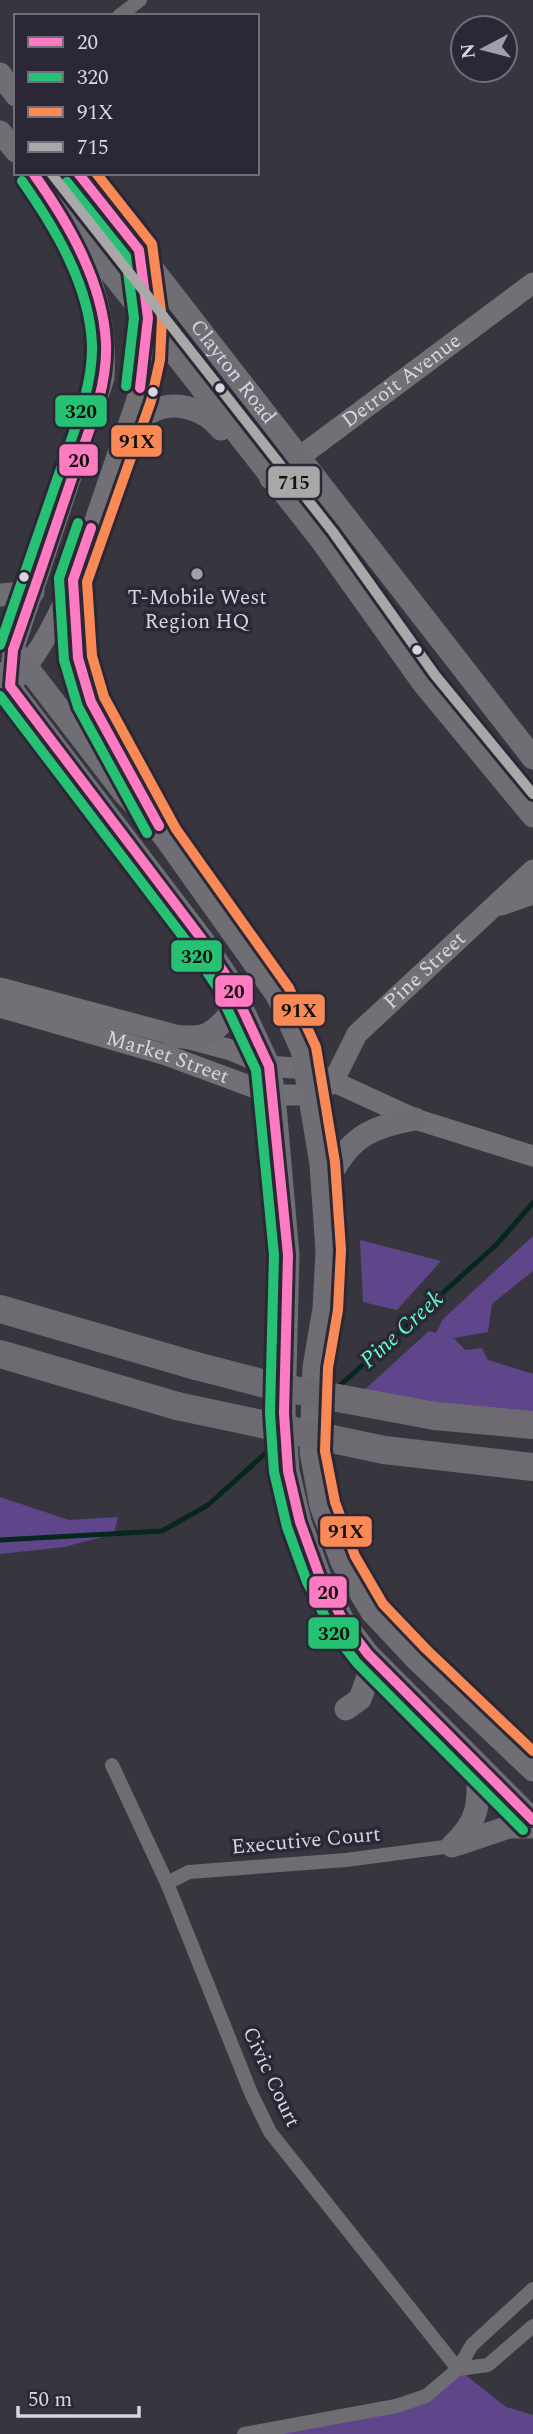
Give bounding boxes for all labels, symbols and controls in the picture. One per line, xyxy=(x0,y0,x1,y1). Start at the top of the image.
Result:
legend xyxy=(14,14,259,175)
north arrow xyxy=(449,14,519,84)
text: 20 xyxy=(77,27,98,59)
text: N xyxy=(453,41,484,60)
text: 320 xyxy=(77,62,109,94)
text: 91X xyxy=(77,97,114,129)
text: 715 xyxy=(77,132,109,164)
street label: Clayton Road xyxy=(182,313,284,431)
street label: Detroit Avenue xyxy=(335,326,468,436)
unlabelled marker xyxy=(213,381,227,395)
unlabelled marker xyxy=(146,385,160,399)
line badge: 320 xyxy=(54,394,108,428)
text: 320 xyxy=(65,398,97,427)
line badge: 91X xyxy=(110,424,163,458)
text: 91X xyxy=(119,428,155,457)
line badge: 20 xyxy=(58,443,99,477)
text: 20 xyxy=(68,447,90,476)
line badge: 715 xyxy=(267,465,321,499)
text: 715 xyxy=(278,469,310,498)
marker: T-Mobile West Region HQ xyxy=(189,566,205,582)
unlabelled marker xyxy=(17,570,31,584)
place label: T-Mobile West Region HQ xyxy=(127,582,267,638)
unlabelled marker xyxy=(410,643,424,657)
street label: Pine Street xyxy=(377,924,474,1017)
line badge: 320 xyxy=(170,939,223,973)
text: 320 xyxy=(181,943,213,972)
line badge: 20 xyxy=(214,974,254,1008)
text: 20 xyxy=(223,978,245,1007)
line badge: 91X xyxy=(272,993,326,1027)
text: 91X xyxy=(281,997,317,1026)
street label: Market Street xyxy=(102,1022,234,1093)
water label: Pine Creek xyxy=(352,1283,452,1377)
line badge: 91X xyxy=(319,1515,373,1548)
text: 91X xyxy=(328,1518,364,1547)
line badge: 20 xyxy=(308,1575,348,1609)
text: 20 xyxy=(317,1579,339,1608)
line badge: 320 xyxy=(307,1616,360,1650)
text: 320 xyxy=(318,1620,350,1649)
street label: Executive Court xyxy=(230,1819,382,1863)
street label: Civic Court xyxy=(234,2021,308,2133)
scale bar xyxy=(18,2374,138,2418)
text: 50 m xyxy=(28,2384,72,2416)

